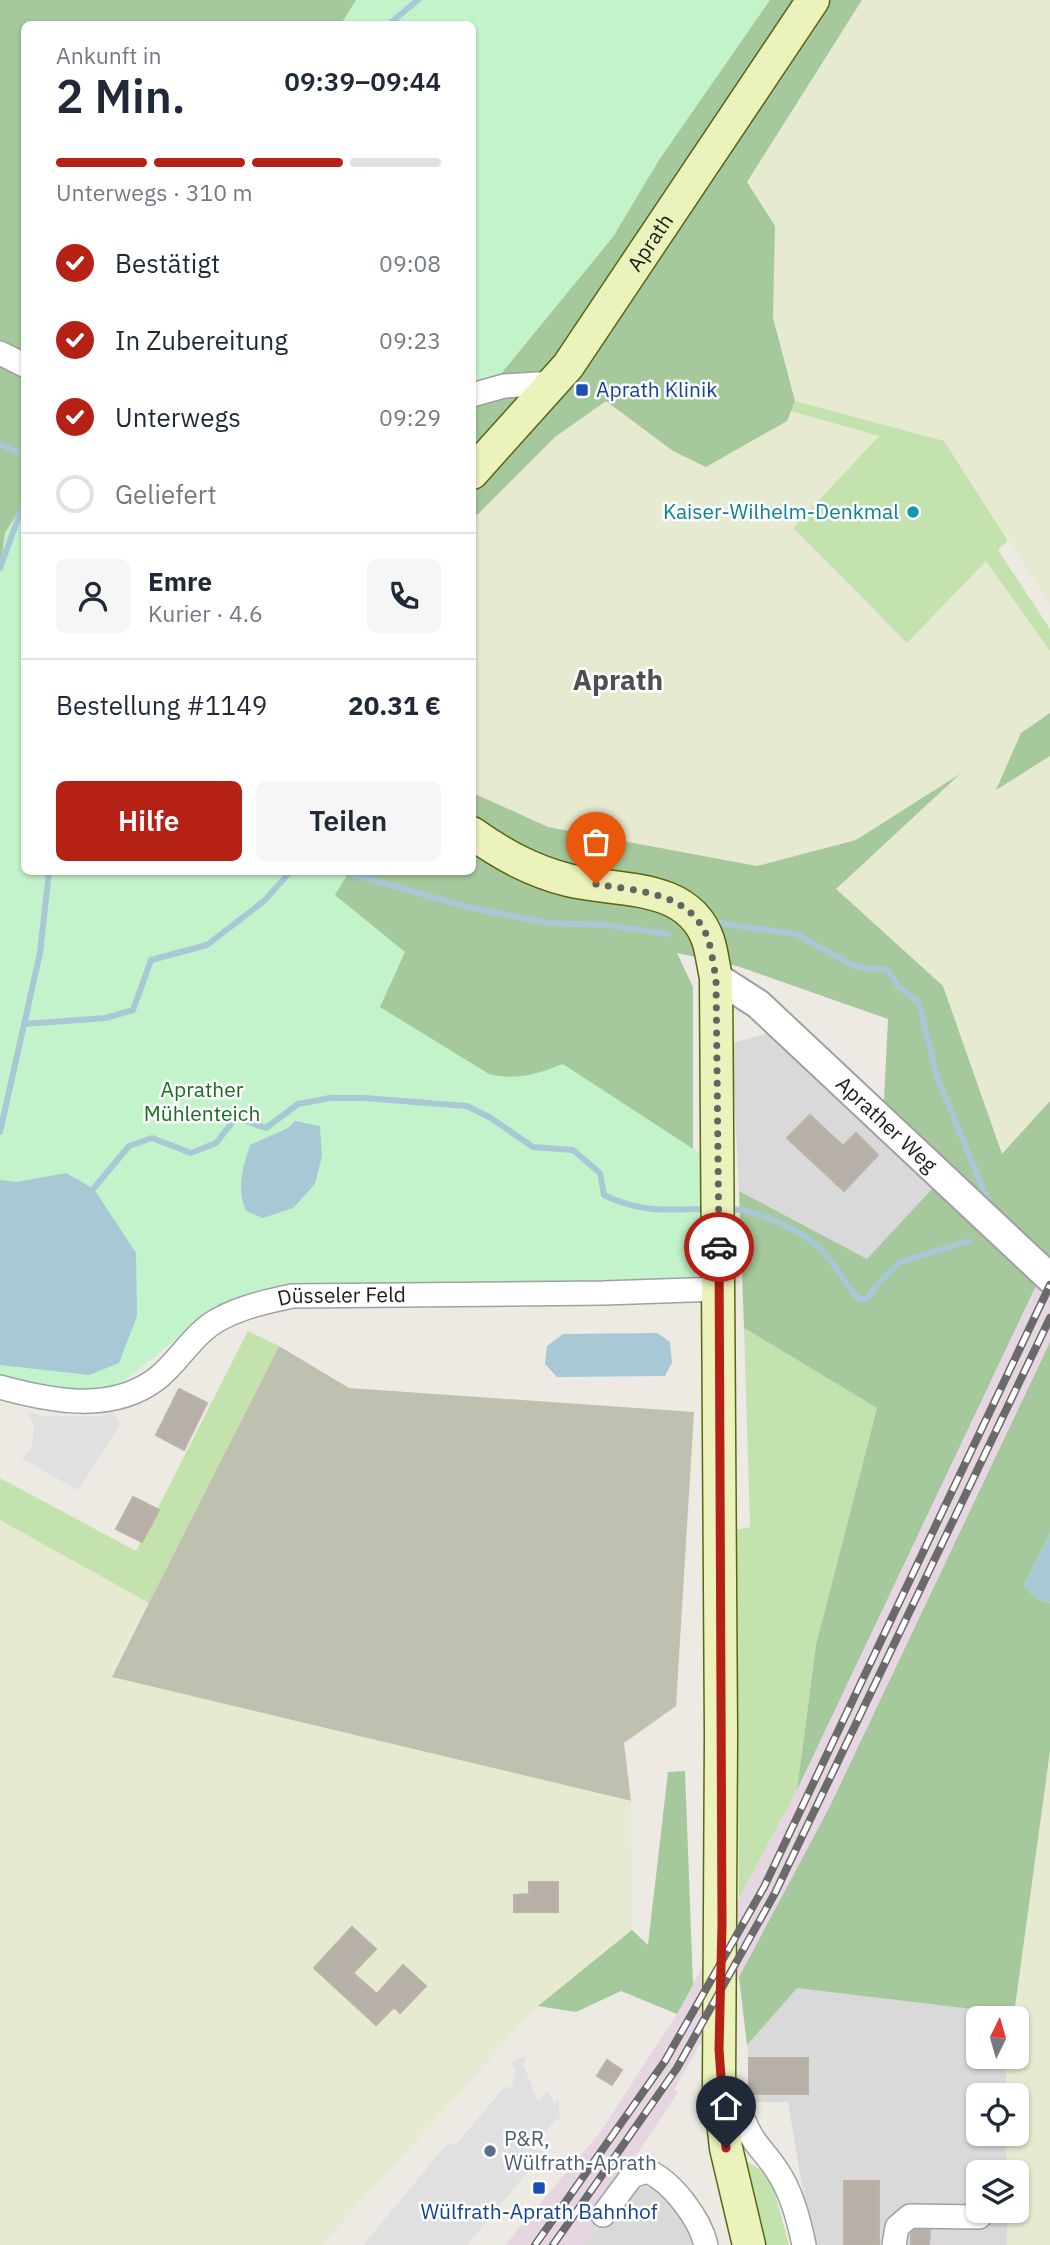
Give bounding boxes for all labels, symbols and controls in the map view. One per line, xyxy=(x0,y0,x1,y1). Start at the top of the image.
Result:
text: Ankunft in xyxy=(56,40,162,70)
text: 09:39–09:44 xyxy=(284,64,441,98)
text: 2 Min. xyxy=(56,66,186,126)
text: Unterwegs · 310 m xyxy=(56,177,253,207)
street label: Aprath xyxy=(620,208,679,277)
icon: check xyxy=(56,244,94,282)
text: Bestätigt xyxy=(115,246,220,280)
text: 09:08 xyxy=(379,248,441,278)
icon: check xyxy=(56,321,94,359)
text: In Zubereitung xyxy=(115,323,288,357)
text: 09:23 xyxy=(379,325,441,355)
place label: Aprath Klinik xyxy=(596,375,717,403)
marker: Aprath Klinik xyxy=(574,382,590,398)
icon: check xyxy=(56,398,94,436)
text: Unterwegs xyxy=(115,400,241,434)
text: 09:29 xyxy=(379,402,441,432)
text: Geliefert xyxy=(115,477,217,511)
place label: Kaiser-Wilhelm-Denkmal xyxy=(663,497,899,525)
marker: Kaiser-Wilhelm-Denkmal xyxy=(905,504,921,520)
button: person xyxy=(56,559,130,633)
button: phone xyxy=(367,559,441,633)
text: Emre xyxy=(148,564,212,598)
text: Kurier · 4.6 xyxy=(148,598,263,628)
district label: Aprath xyxy=(573,661,663,698)
text: Bestellung #1149 xyxy=(56,688,267,722)
text: 20.31 € xyxy=(348,688,441,722)
button: Hilfe xyxy=(56,781,242,861)
button: Teilen xyxy=(256,781,441,861)
pin xyxy=(566,812,626,884)
icon: bag xyxy=(577,823,615,861)
street label: Aprather Weg xyxy=(830,1069,944,1178)
park label: Aprather Mühlenteich xyxy=(144,1075,260,1127)
courier xyxy=(684,1212,754,1282)
icon: car xyxy=(700,1228,738,1266)
street label: Düsseler Feld xyxy=(275,1280,406,1312)
north arrow xyxy=(966,2006,1029,2068)
map controls xyxy=(966,2006,1029,2223)
pin xyxy=(696,2076,756,2148)
button: locate xyxy=(966,2083,1029,2146)
icon: home xyxy=(707,2087,745,2125)
place label: P&R, Wülfrath-Aprath xyxy=(504,2124,657,2176)
marker: P&R, Wülfrath-Aprath xyxy=(482,2143,498,2159)
button: layers xyxy=(966,2160,1029,2223)
marker: Wülfrath-Aprath Bahnhof xyxy=(531,2180,547,2196)
place label: Wülfrath-Aprath Bahnhof xyxy=(420,2197,658,2225)

